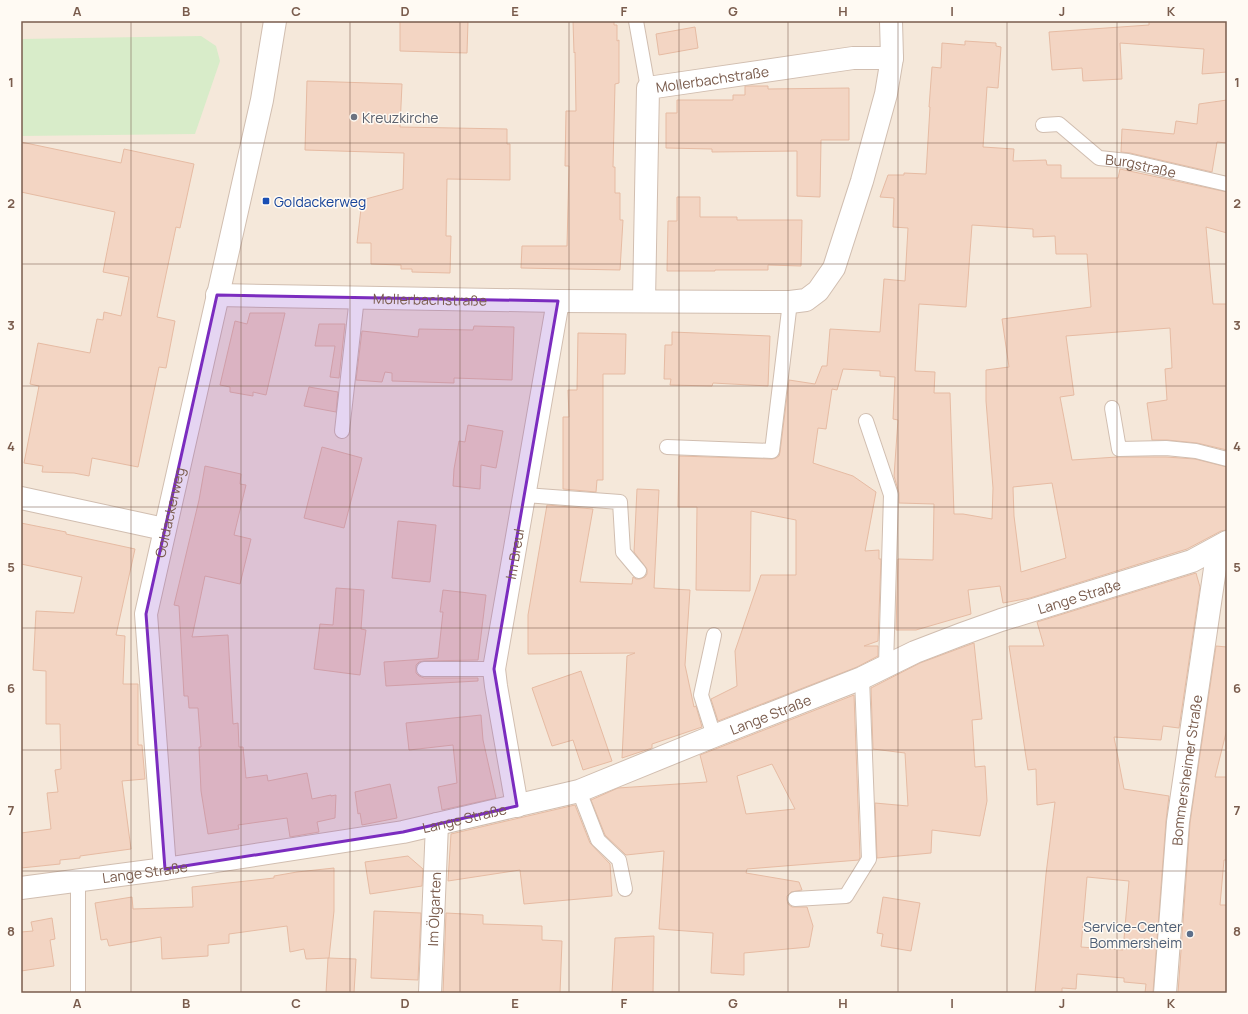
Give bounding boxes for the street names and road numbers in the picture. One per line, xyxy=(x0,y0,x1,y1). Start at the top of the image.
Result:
street label: Mollerbachstraße xyxy=(654,61,770,96)
street label: Burgstraße xyxy=(1104,149,1178,181)
street label: Mollerbachstraße xyxy=(373,288,487,309)
street label: Goldackerweg xyxy=(150,465,188,559)
street label: Im Breul xyxy=(500,527,528,581)
street label: Lange Straße xyxy=(1035,574,1123,618)
street label: Lange Straße xyxy=(727,689,814,738)
street label: Bommersheimer Straße xyxy=(1167,693,1206,846)
street label: Lange Straße xyxy=(420,799,508,837)
street label: Lange Straße xyxy=(101,856,189,887)
street label: Im Ölgarten xyxy=(422,872,445,947)

